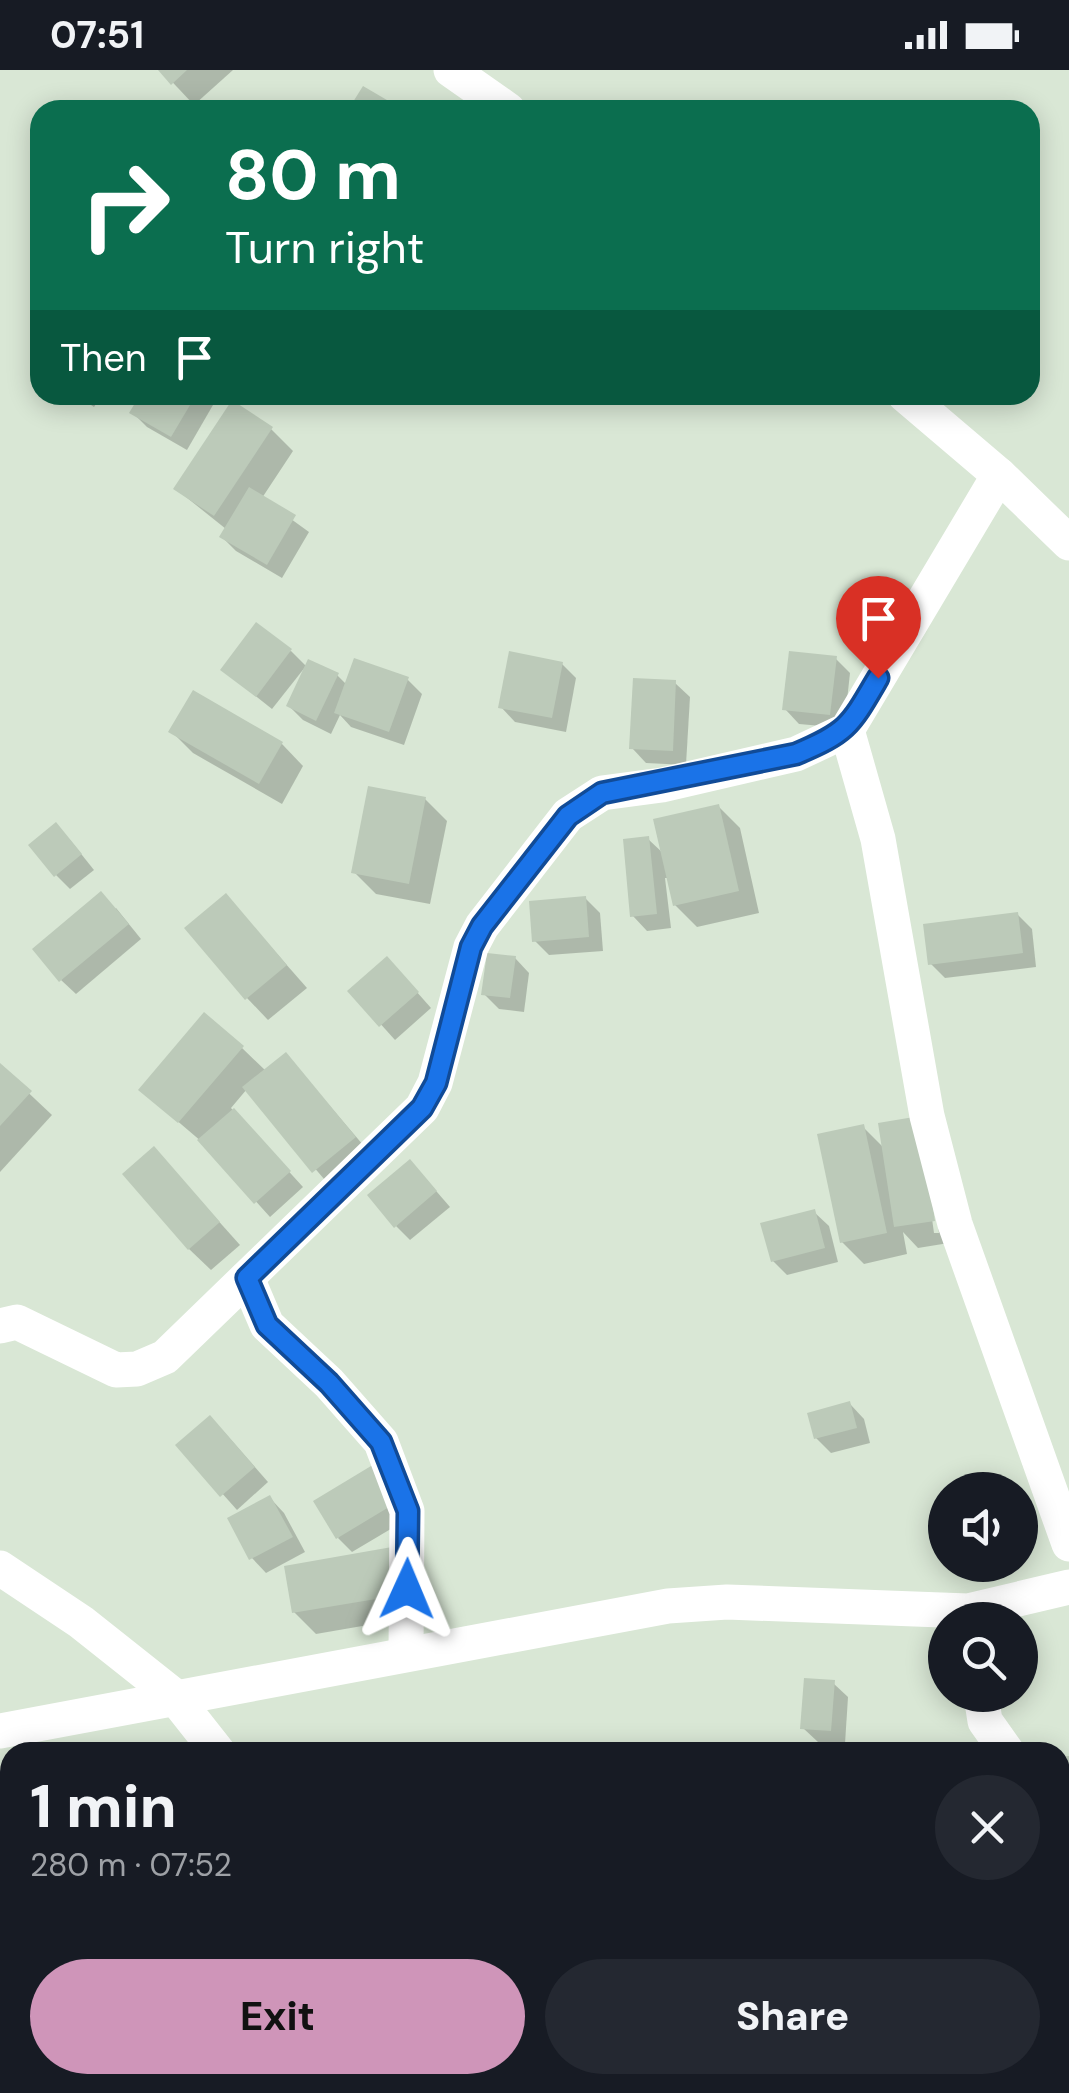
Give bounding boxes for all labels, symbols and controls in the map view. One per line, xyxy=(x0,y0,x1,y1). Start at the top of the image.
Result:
text: 07:51 xyxy=(50,10,144,60)
text: 80 m xyxy=(225,130,401,221)
icon: right xyxy=(60,140,190,270)
text: Turn right xyxy=(225,218,424,277)
icon: arrive xyxy=(167,330,222,385)
text: Then xyxy=(60,333,147,383)
pin xyxy=(836,576,921,679)
icon: arrive xyxy=(851,591,906,646)
map controls xyxy=(928,1472,1038,1712)
button: sound xyxy=(928,1472,1038,1582)
position arrow xyxy=(355,1537,459,1641)
button: search xyxy=(928,1602,1038,1712)
text: 1 min xyxy=(30,1767,177,1846)
button: close xyxy=(935,1775,1040,1880)
text: 280 m · 07:52 xyxy=(30,1844,232,1886)
button: Exit xyxy=(30,1959,525,2074)
button: Share xyxy=(545,1959,1040,2074)

